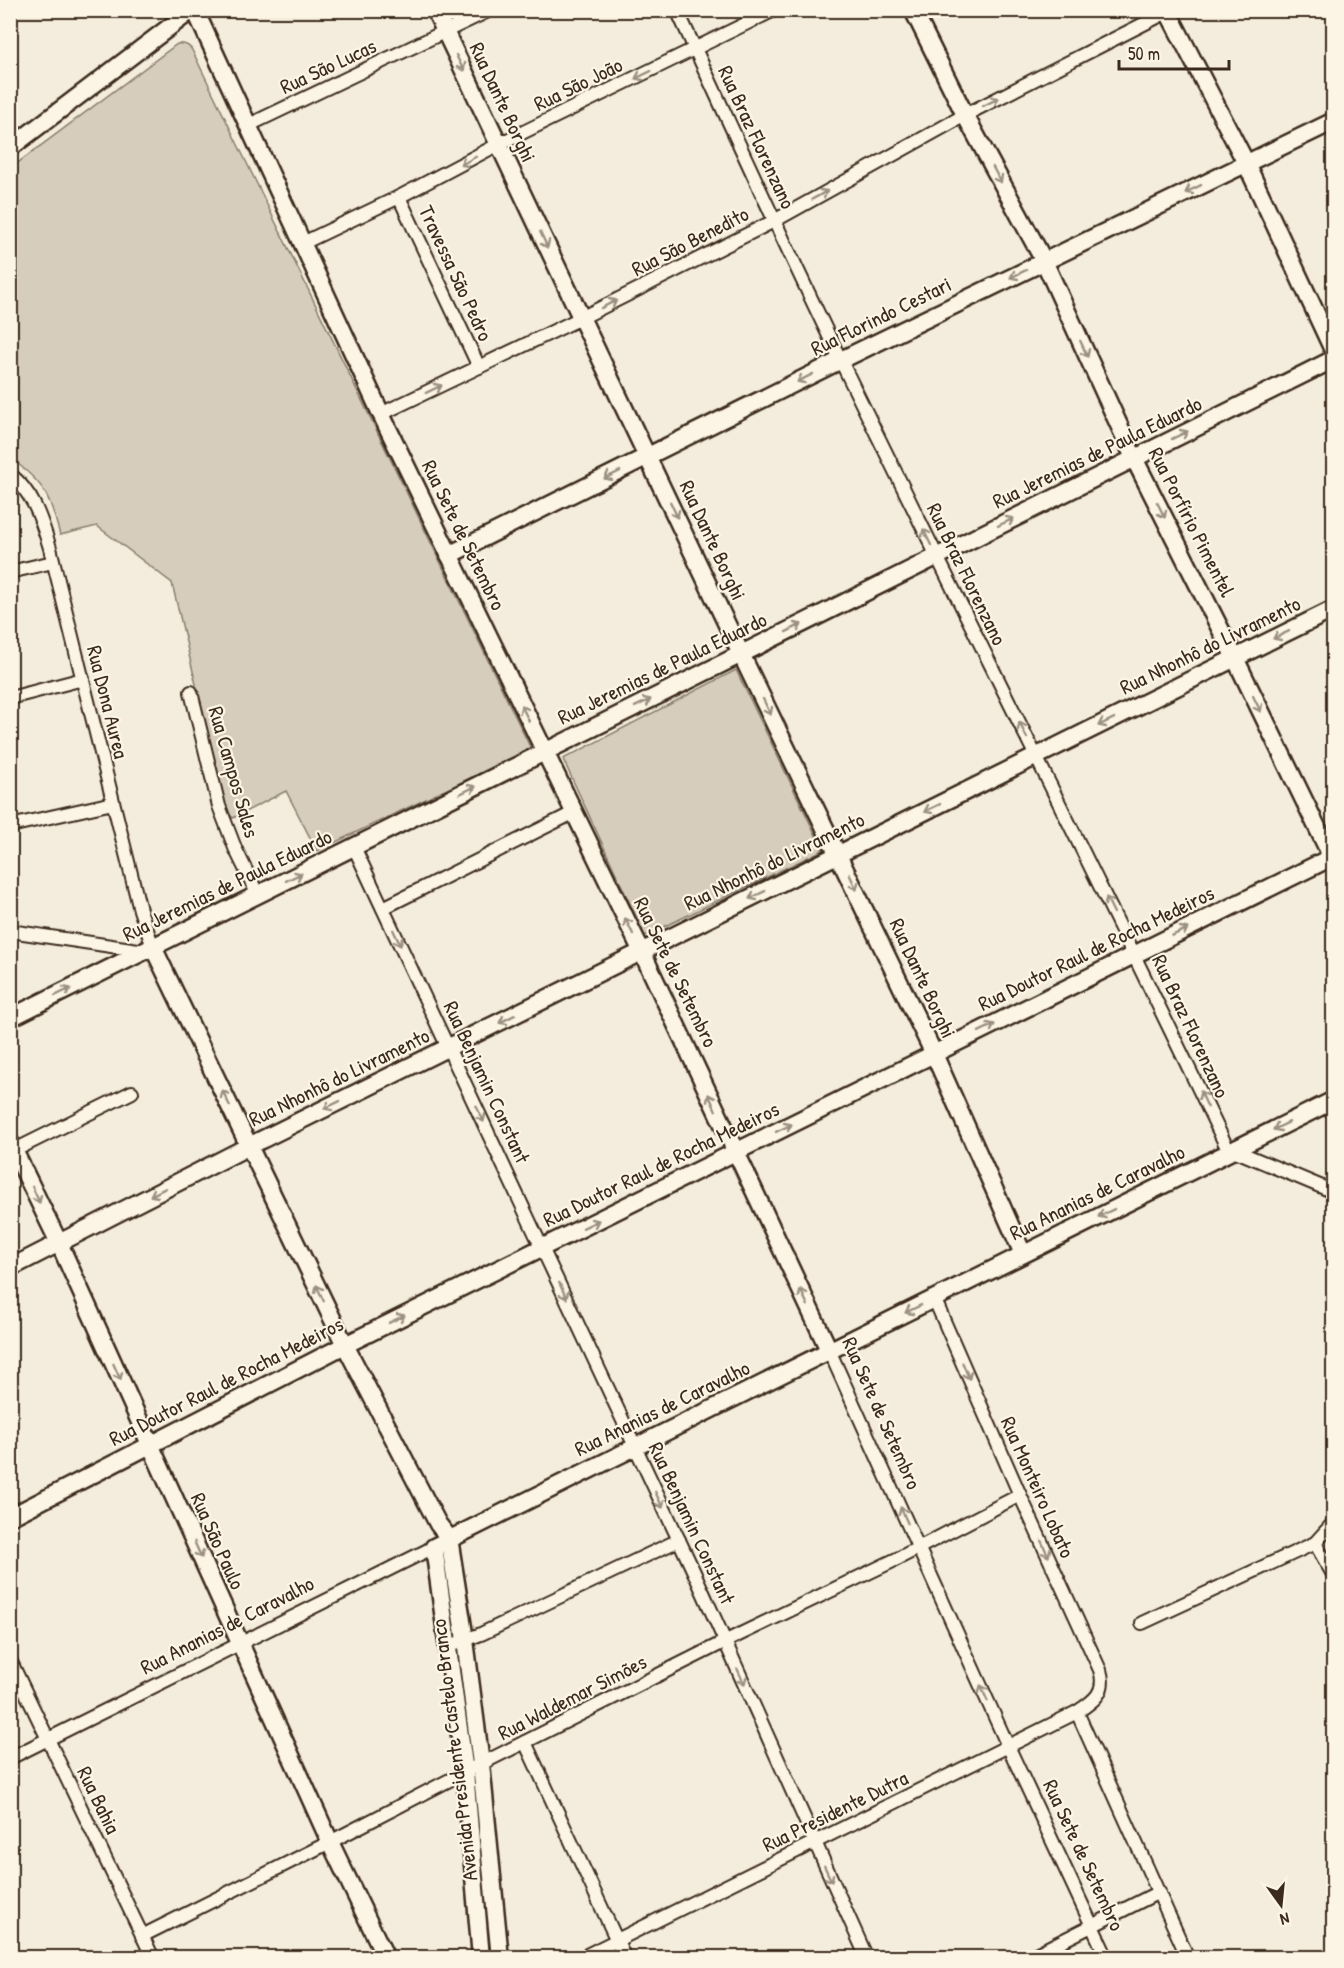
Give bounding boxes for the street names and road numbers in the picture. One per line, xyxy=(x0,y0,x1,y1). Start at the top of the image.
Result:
street label: Rua São Lucas xyxy=(275,31,381,101)
street label: Rua Dante Borghi xyxy=(463,37,543,167)
street label: Rua São João xyxy=(529,50,627,118)
street label: Rua Braz Florenzano xyxy=(711,61,803,213)
street label: Rua São Benedito xyxy=(627,199,753,283)
street label: Travessa São Pedro xyxy=(412,200,500,346)
street label: Rua Florindo Cestari xyxy=(806,269,956,363)
street label: Rua Jeremias de Paula Eduardo xyxy=(988,389,1206,515)
street label: Rua Porfírio Pimentel xyxy=(1142,442,1242,602)
street label: Rua Sete de Setembro xyxy=(415,455,513,615)
street label: Rua Dante Borghi xyxy=(673,475,753,605)
street label: Rua Braz Florenzano xyxy=(920,498,1014,650)
street label: Rua Nhonhô do Livramento xyxy=(1115,589,1305,701)
street label: Rua Jeremias de Paula Eduardo xyxy=(553,605,771,731)
street label: Rua Dona Aurea xyxy=(80,643,136,761)
street label: Rua Campos Sales xyxy=(201,703,267,841)
street label: Rua Nhonhô do Livramento xyxy=(679,805,869,917)
street label: Rua Jeremias de Paula Eduardo xyxy=(118,822,336,948)
street label: Rua Doutor Raul de Rocha Medeiros xyxy=(973,878,1219,1018)
street label: Rua Sete de Setembro xyxy=(627,892,725,1052)
street label: Rua Dante Borghi xyxy=(883,913,963,1043)
street label: Rua Braz Florenzano xyxy=(1145,950,1237,1102)
street label: Rua Benjamin Constant xyxy=(437,996,538,1168)
street label: Rua Nhonhô do Livramento xyxy=(244,1021,434,1133)
street label: Rua Doutor Raul de Rocha Medeiros xyxy=(538,1094,784,1234)
street label: Rua Ananias de Caravalho xyxy=(1005,1137,1189,1247)
street label: Rua Doutor Raul de Rocha Medeiros xyxy=(104,1309,348,1453)
street label: Rua Sete de Setembro xyxy=(835,1332,929,1494)
street label: Rua Ananias de Caravalho xyxy=(570,1353,754,1463)
street label: Rua Monteiro Lobato xyxy=(994,1412,1082,1562)
street label: Rua Benjamin Constant xyxy=(642,1437,743,1609)
street label: Rua São Paulo xyxy=(184,1488,252,1594)
street label: Rua Ananias de Caravalho xyxy=(135,1569,319,1681)
street label: Avenida Presidente Castelo Branco xyxy=(424,1617,484,1883)
street label: Rua Waldemar Simões xyxy=(493,1647,651,1747)
street label: Rua Bahia xyxy=(70,1761,128,1839)
street label: Rua Presidente Dutra xyxy=(757,1763,913,1859)
street label: Rua Sete de Setembro xyxy=(1036,1775,1132,1935)

